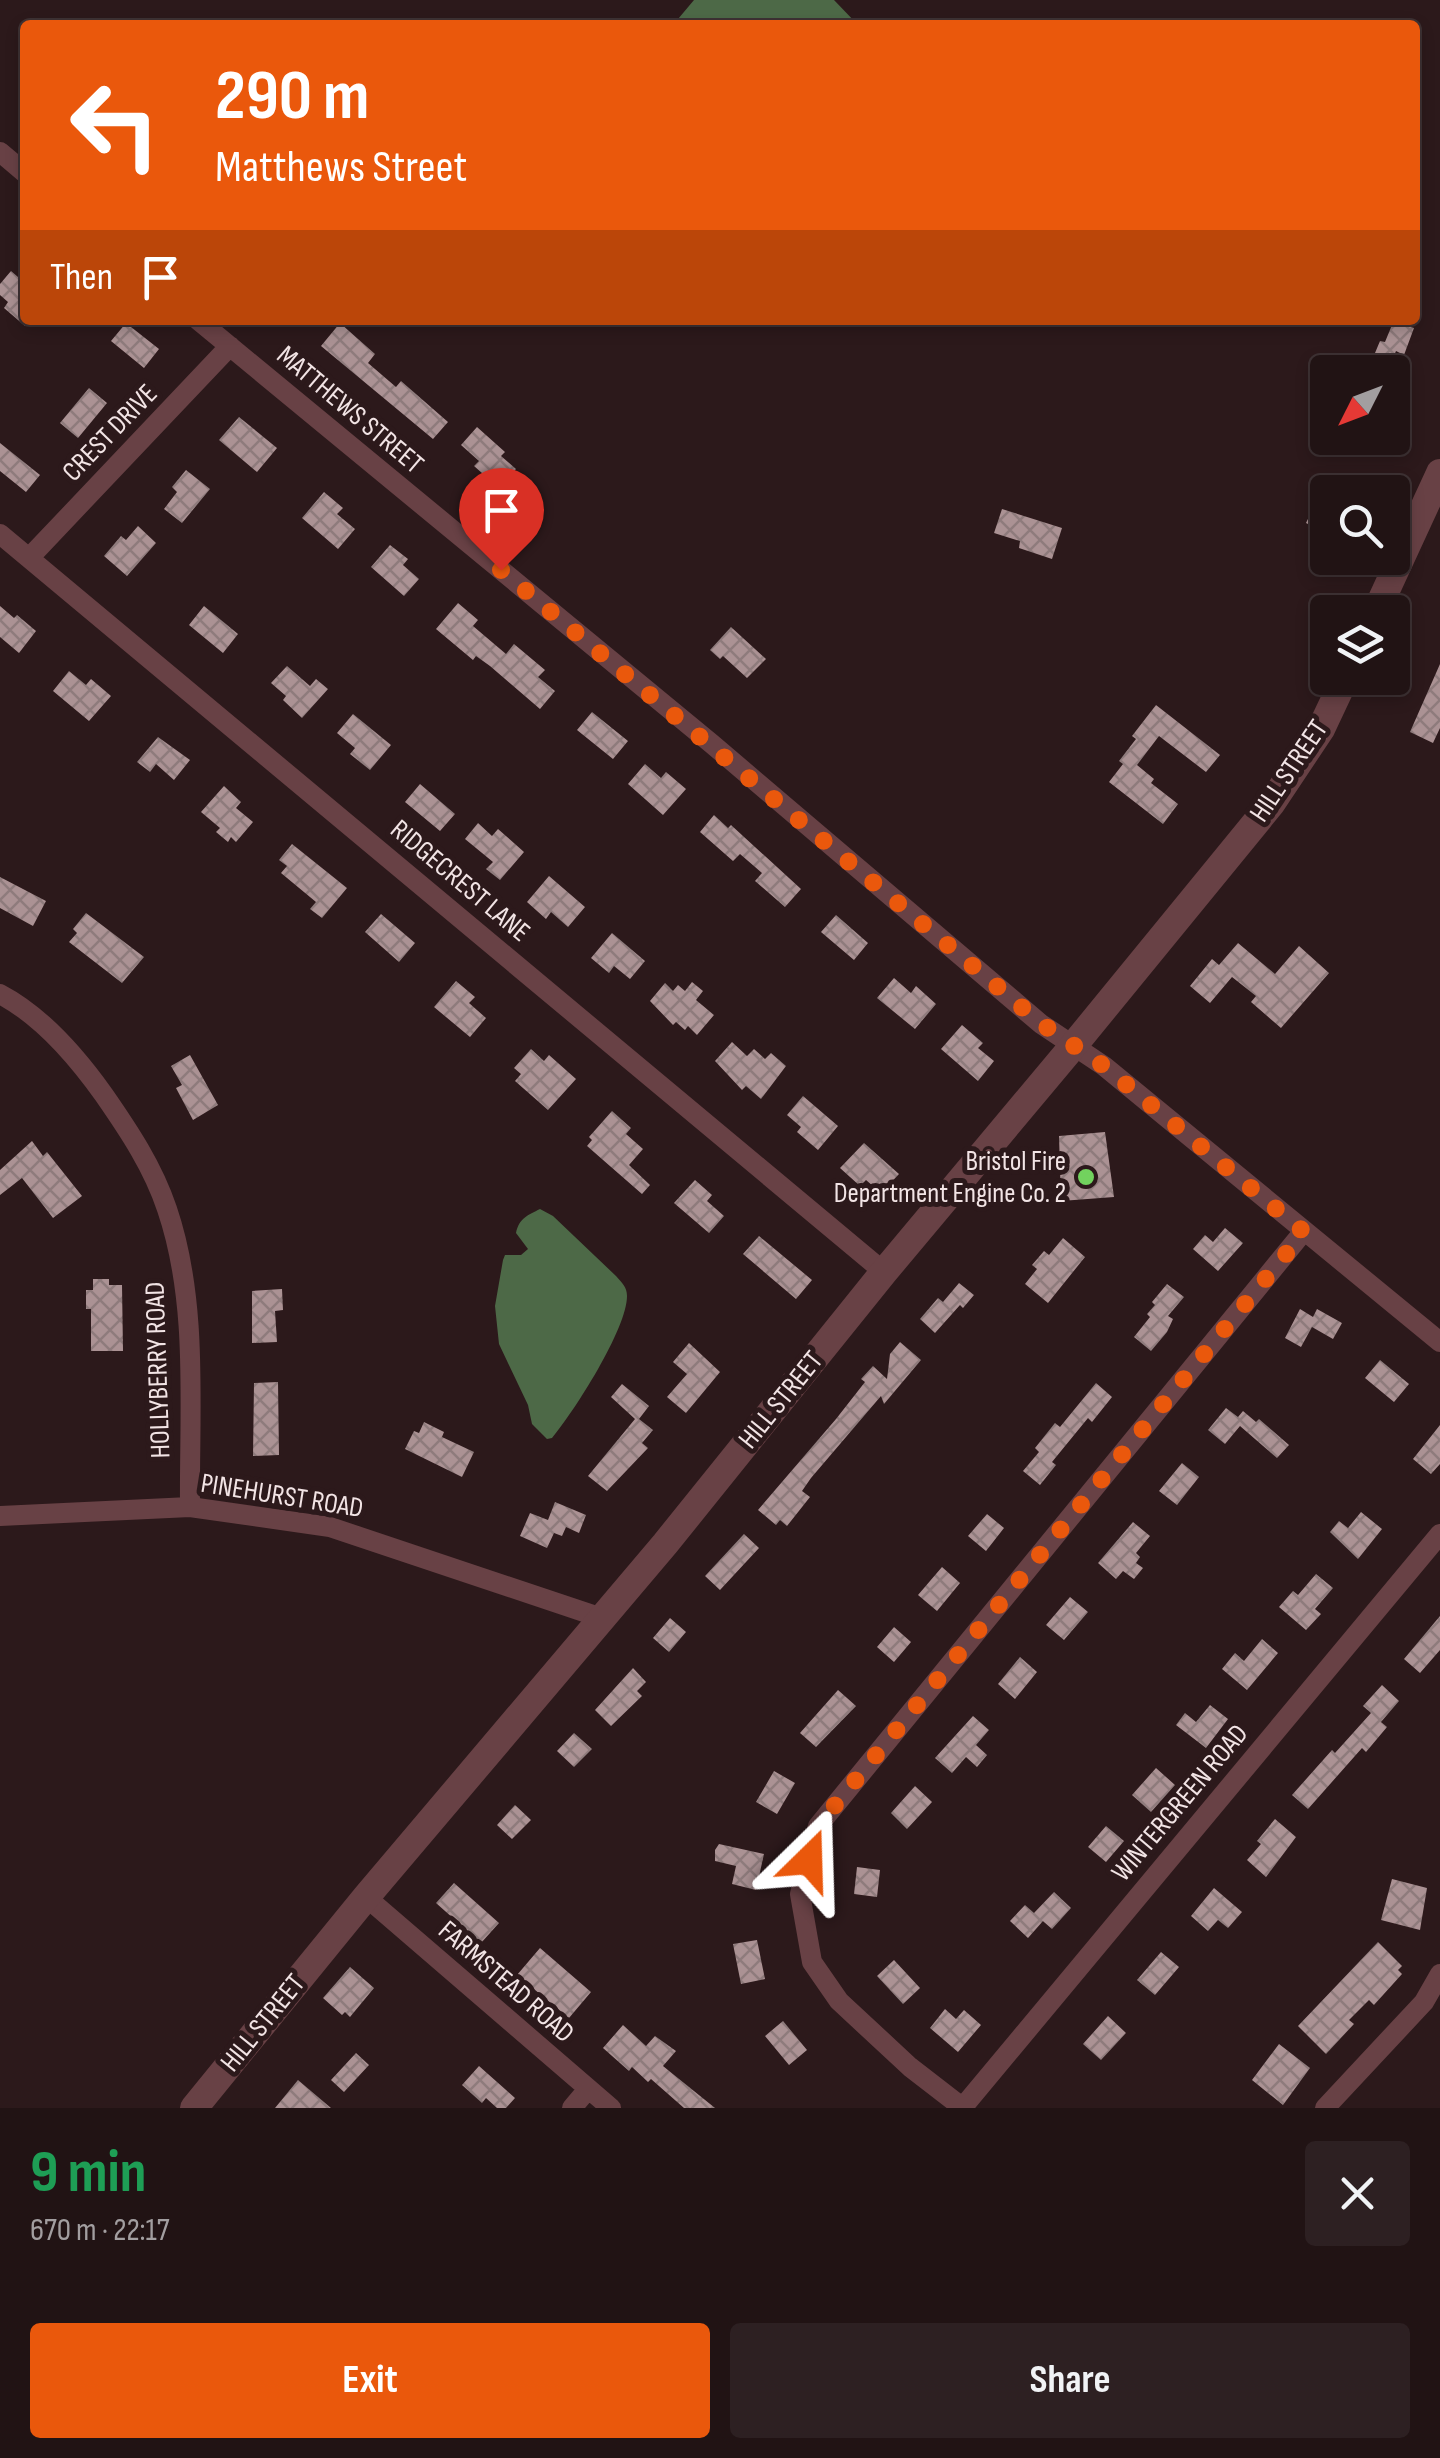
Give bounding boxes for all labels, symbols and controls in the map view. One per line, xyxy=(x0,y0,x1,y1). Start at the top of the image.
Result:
text: 290 m xyxy=(215,55,370,139)
icon: left xyxy=(50,60,180,190)
text: Matthews Street xyxy=(215,140,467,195)
icon: arrive xyxy=(133,250,188,305)
text: Then xyxy=(50,255,113,300)
street label: MATTHEWS STREET xyxy=(270,339,430,481)
north arrow xyxy=(1310,355,1410,455)
map controls xyxy=(1310,355,1410,695)
street label: CREST DRIVE xyxy=(56,378,164,488)
pin xyxy=(459,468,544,571)
button: search xyxy=(1310,475,1410,575)
icon: arrive xyxy=(474,483,529,538)
button: layers xyxy=(1310,595,1410,695)
street label: HILL STREET xyxy=(1243,714,1335,828)
street label: RIDGECREST LANE xyxy=(384,813,536,949)
place label: Bristol Fire Department Engine Co. 2 xyxy=(834,1145,1066,1210)
marker: Bristol Fire Department Engine Co. 2 xyxy=(1075,1166,1097,1188)
street label: HOLLYBERRY ROAD xyxy=(138,1281,178,1459)
street label: HILL STREET xyxy=(732,1345,830,1455)
street label: PINEHURST ROAD xyxy=(198,1467,366,1525)
street label: WINTERGREEN ROAD xyxy=(1105,1718,1255,1888)
position arrow xyxy=(757,1808,861,1912)
street label: FARMSTEAD ROAD xyxy=(431,1914,581,2050)
street label: HILL STREET xyxy=(214,1968,312,2078)
text: 9 min xyxy=(30,2137,146,2209)
button: close xyxy=(1305,2141,1410,2246)
text: 670 m · 22:17 xyxy=(30,2211,170,2250)
button: Exit xyxy=(30,2323,710,2438)
button: Share xyxy=(730,2323,1410,2438)

